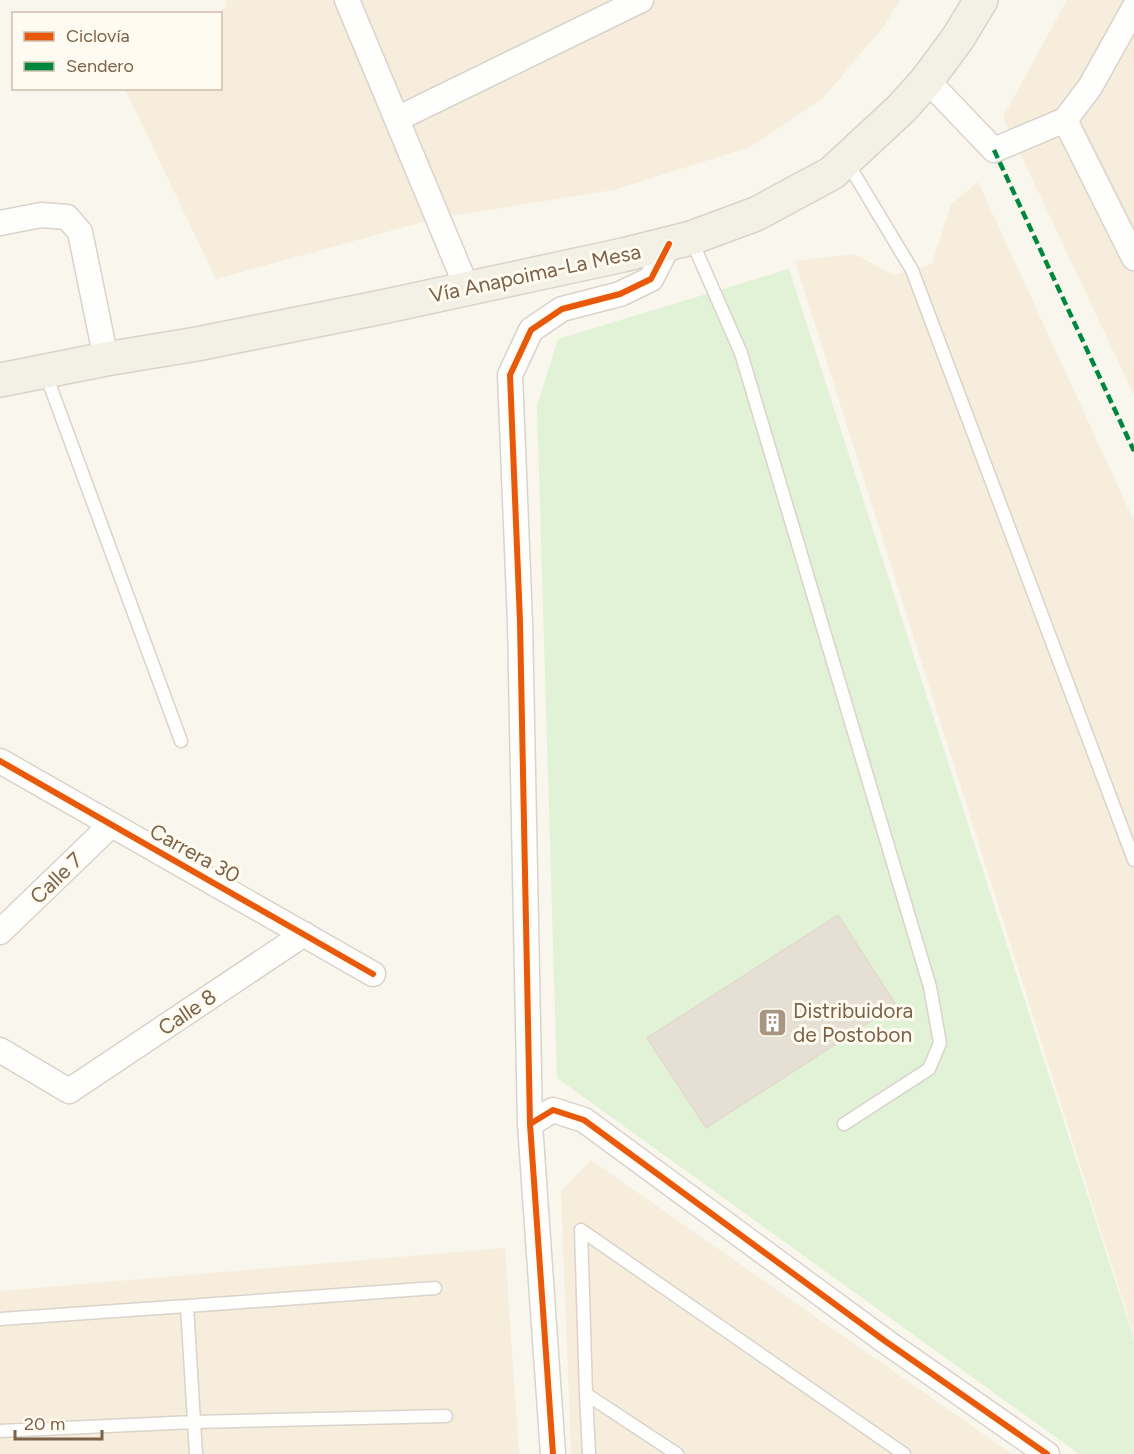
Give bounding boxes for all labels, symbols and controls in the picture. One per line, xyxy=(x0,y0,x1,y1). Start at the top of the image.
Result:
legend xyxy=(12,12,222,90)
text: Ciclovía xyxy=(66,25,130,47)
text: Sendero xyxy=(66,55,134,77)
street label: Vía Anapoima-La Mesa xyxy=(427,238,643,308)
street label: Carrera 30 xyxy=(145,818,245,888)
street label: Calle 7 xyxy=(25,847,87,909)
street label: Calle 8 xyxy=(153,984,221,1040)
place label: Distribuidora de Postobon xyxy=(793,998,913,1047)
building icon: Distribuidora de Postobon xyxy=(756,1006,788,1038)
scale bar xyxy=(15,1403,102,1441)
text: 20 m xyxy=(24,1413,65,1435)

